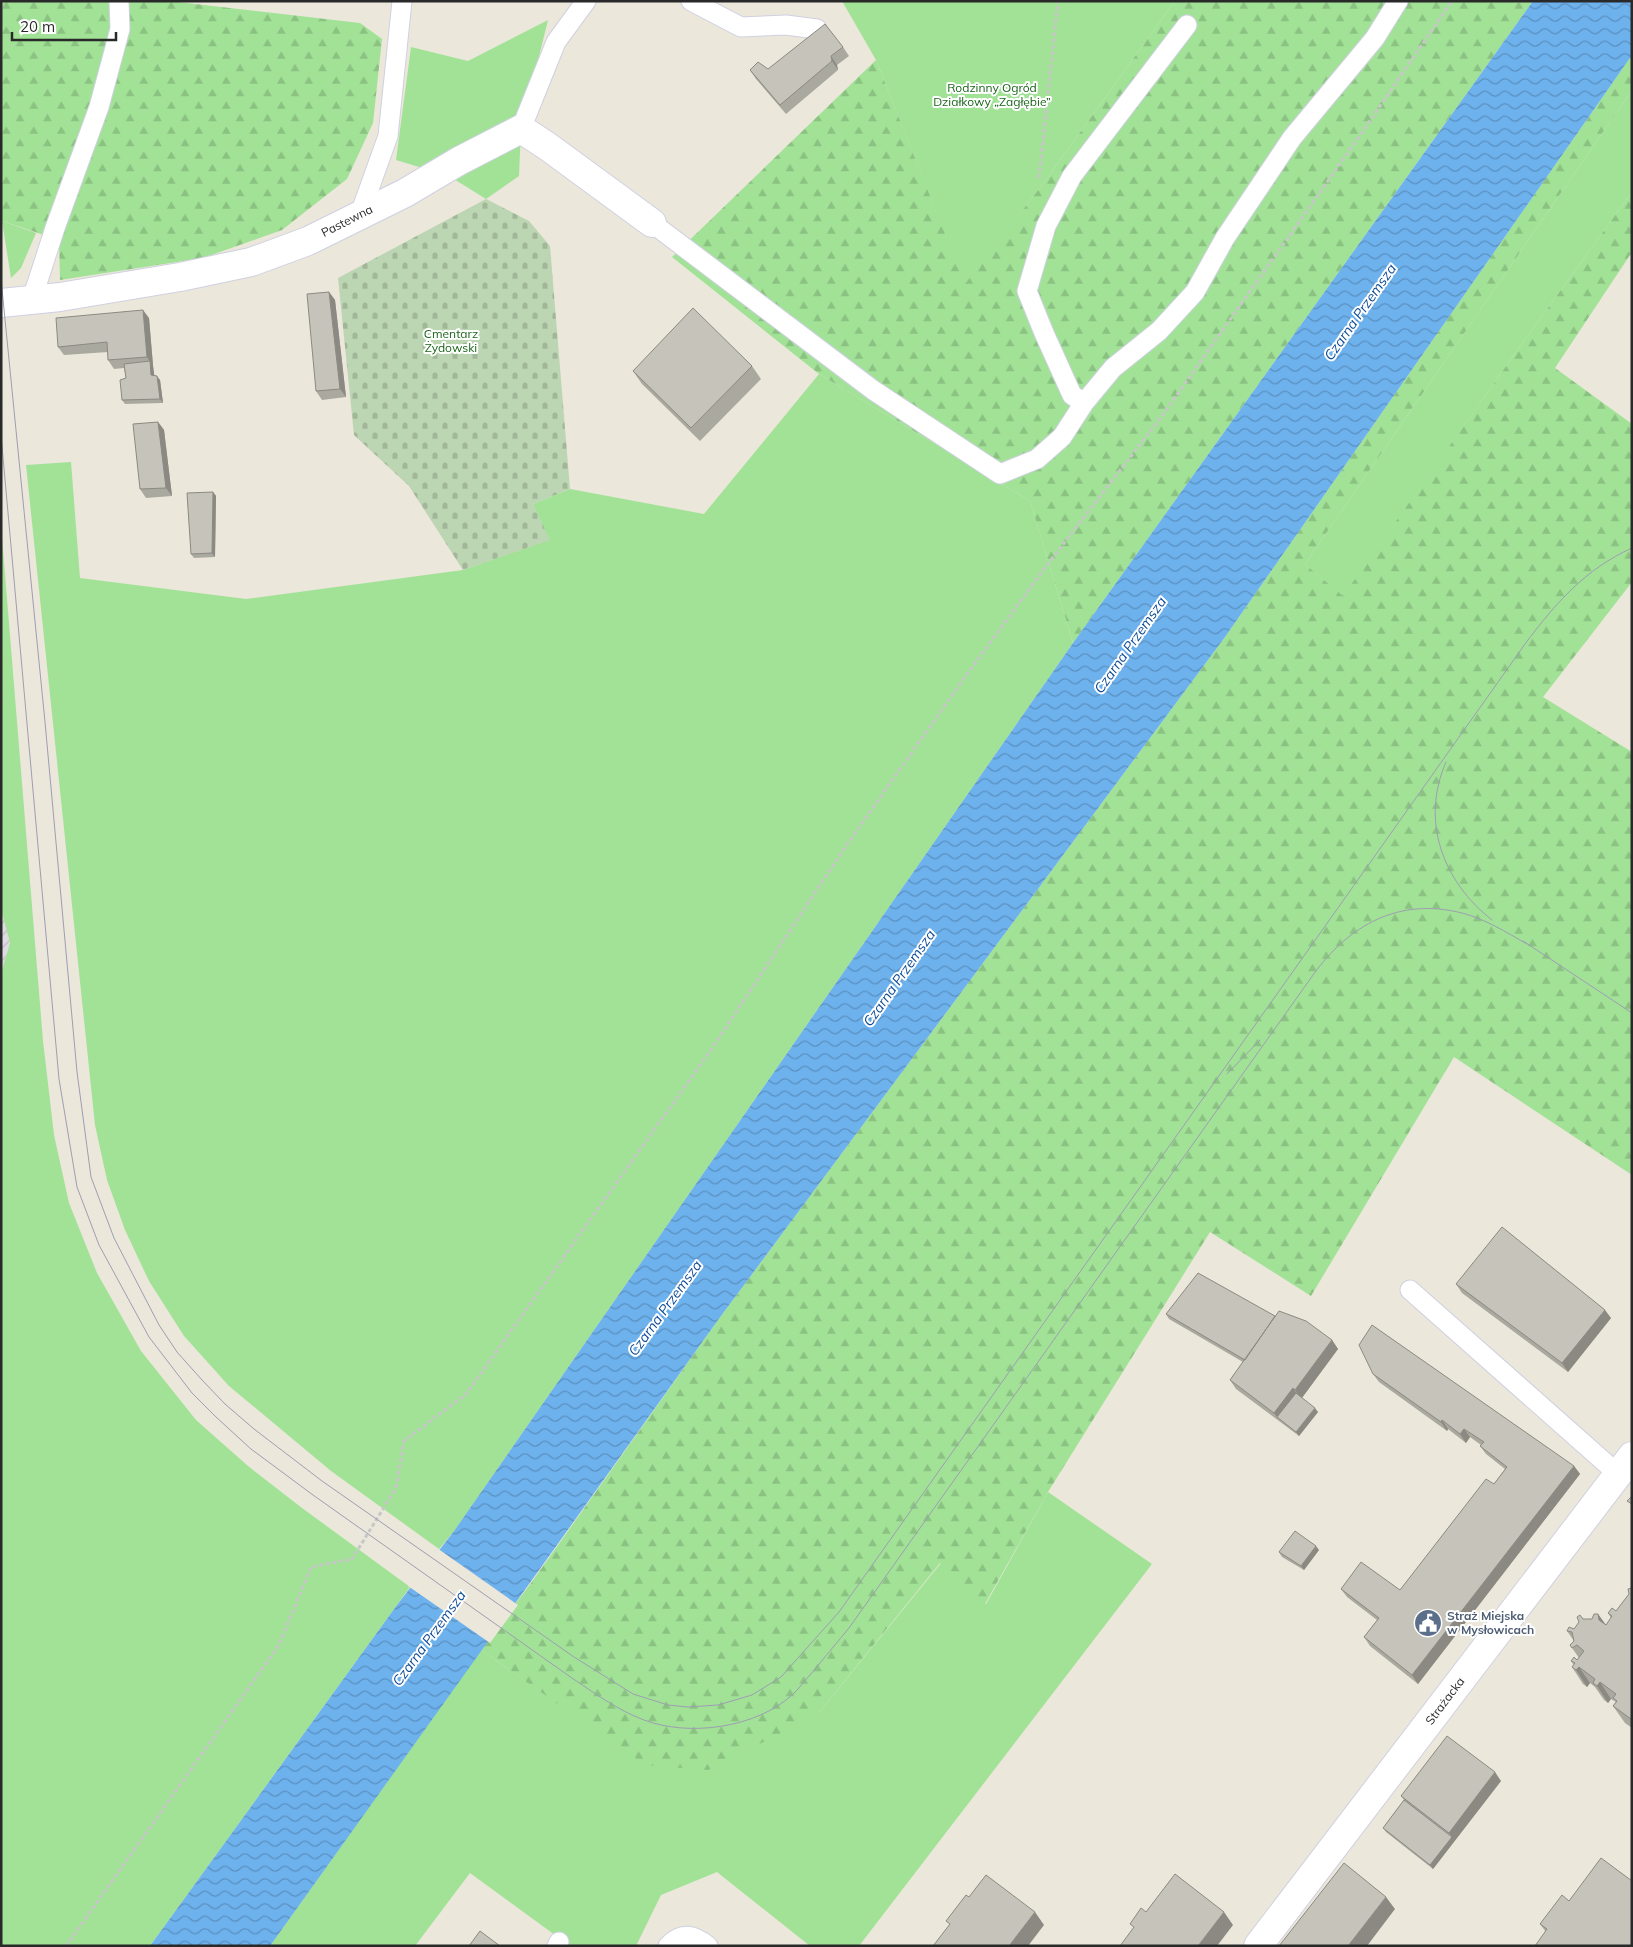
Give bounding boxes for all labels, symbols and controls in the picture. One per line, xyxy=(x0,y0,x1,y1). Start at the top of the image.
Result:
scale bar xyxy=(12,10,116,42)
text: 20 m xyxy=(20,17,55,36)
park label: Rodzinny Ogród Działkowy „Zagłębie” xyxy=(933,80,1051,109)
street label: Pastewna xyxy=(318,201,375,240)
water label: Czarna Przemsza xyxy=(1320,260,1400,364)
park label: Cmentarz Żydowski xyxy=(424,326,478,355)
water label: Czarna Przemsza xyxy=(1090,593,1170,697)
water label: Czarna Przemsza xyxy=(859,926,939,1030)
water label: Czarna Przemsza xyxy=(624,1257,706,1359)
water label: Czarna Przemsza xyxy=(388,1587,470,1689)
public building icon: Straż Miejska w Mysłowicach xyxy=(1413,1608,1443,1638)
place label: Straż Miejska w Mysłowicach xyxy=(1447,1608,1534,1637)
street label: Strażacka xyxy=(1422,1674,1467,1727)

